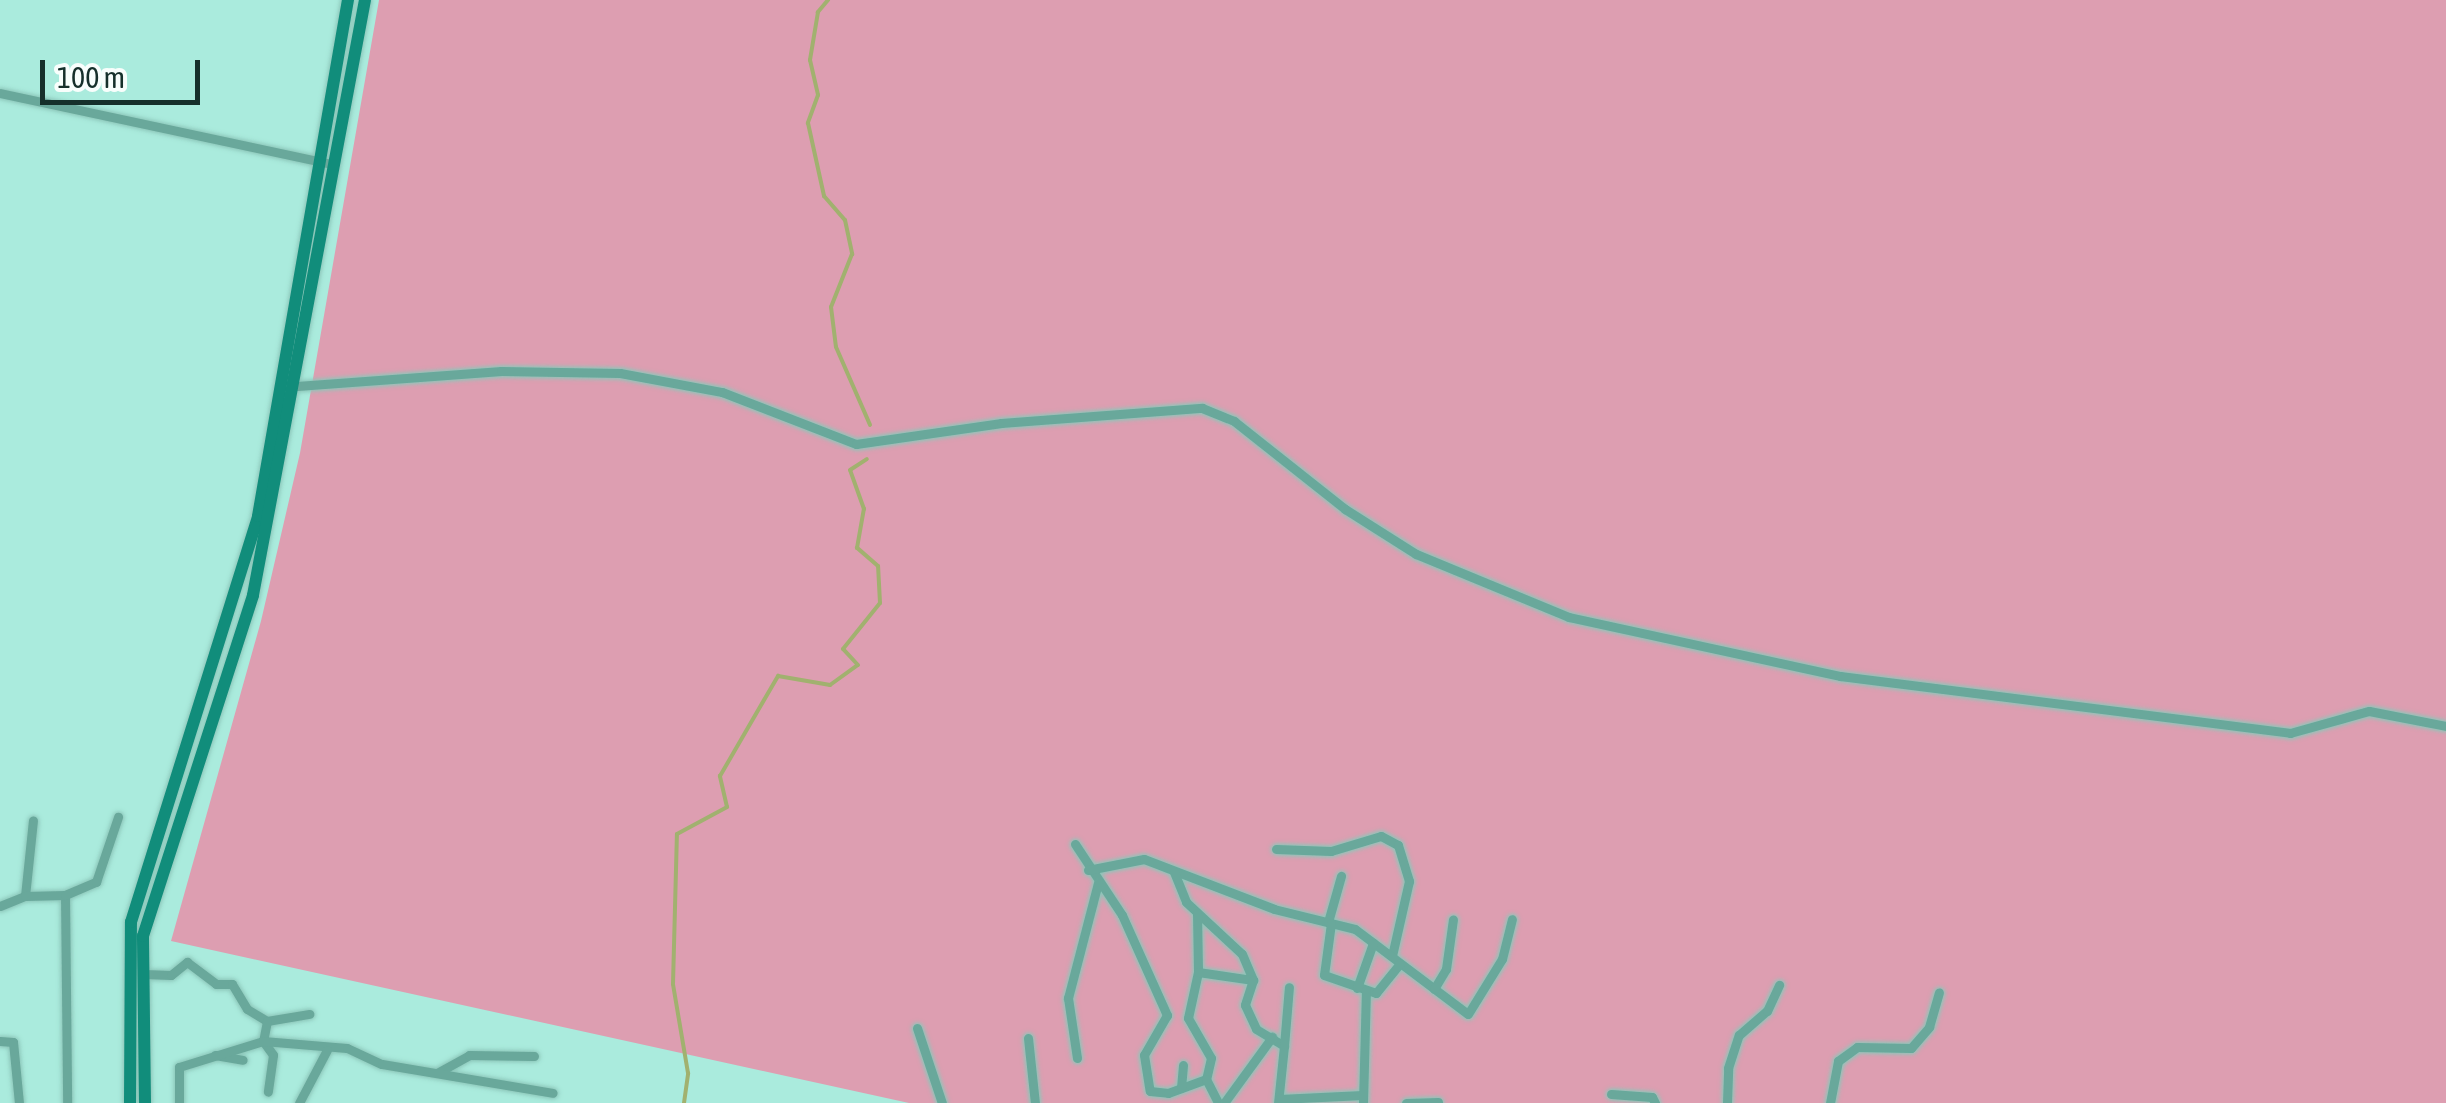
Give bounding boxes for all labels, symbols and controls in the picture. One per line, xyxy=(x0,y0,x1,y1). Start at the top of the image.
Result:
scale bar xyxy=(45,40,205,102)
text: 100 m xyxy=(57,60,125,94)

